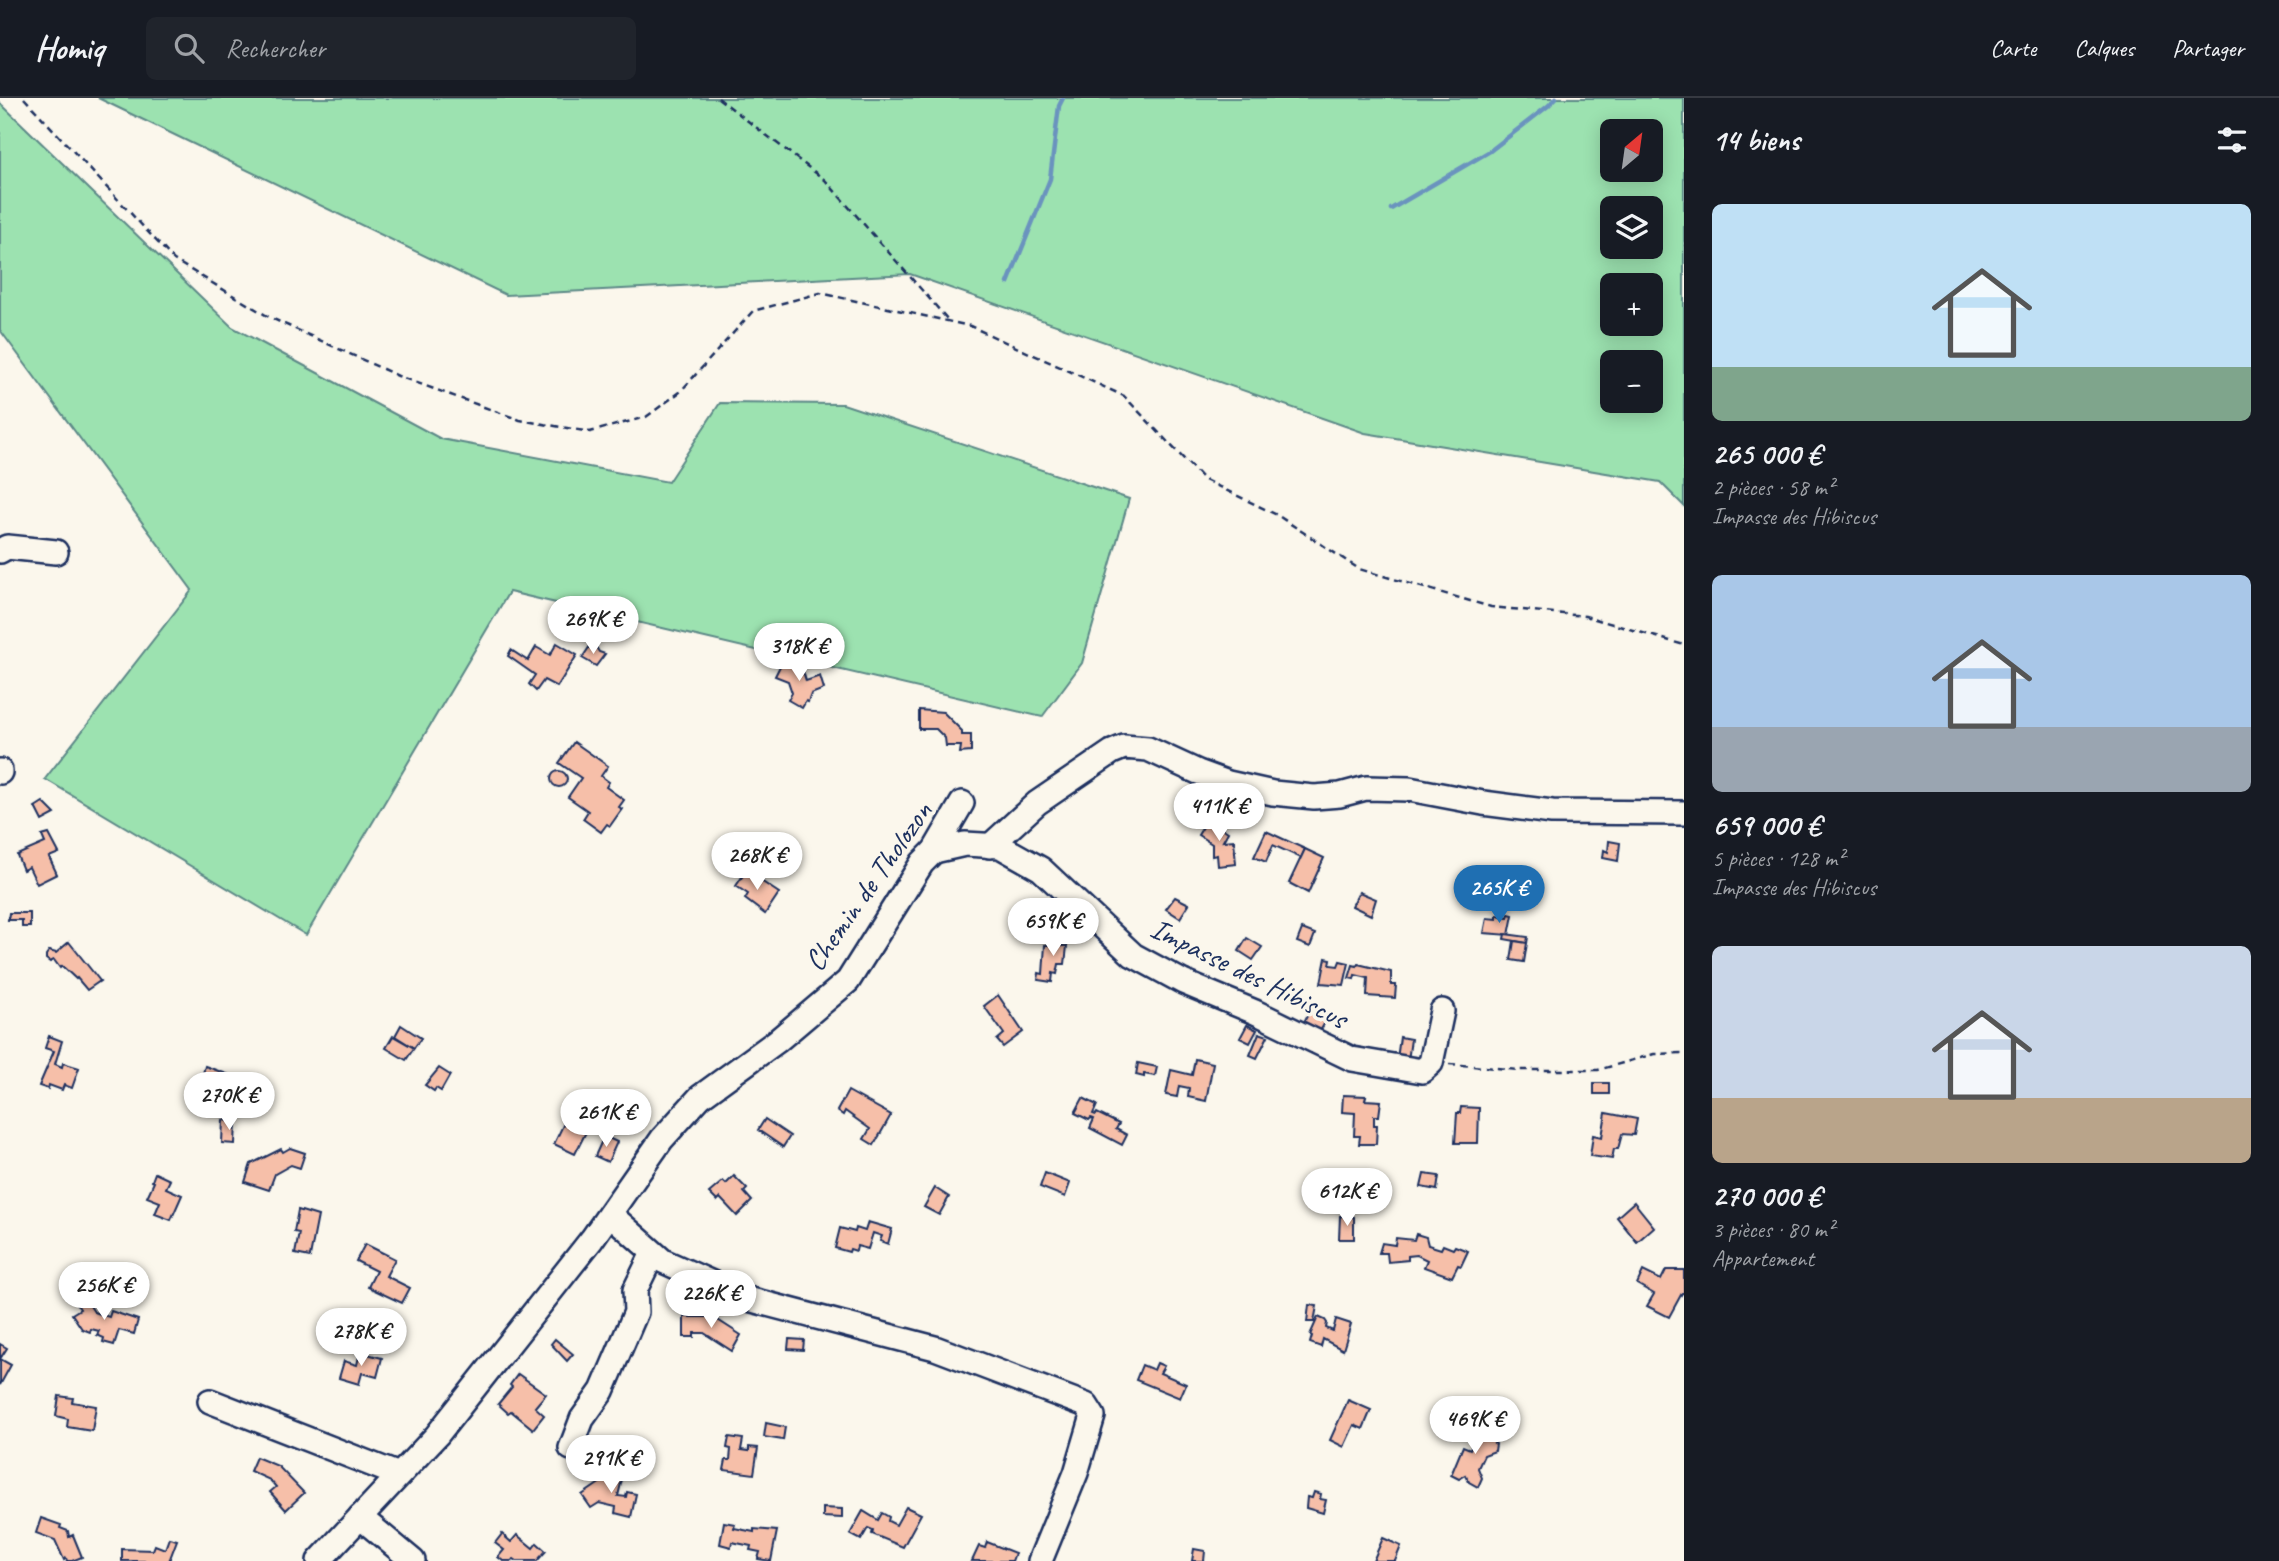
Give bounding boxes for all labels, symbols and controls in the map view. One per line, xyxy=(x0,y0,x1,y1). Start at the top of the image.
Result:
search box xyxy=(146,17,636,80)
text: Homiq xyxy=(35,27,104,69)
icon: search xyxy=(170,29,208,67)
text: Rechercher xyxy=(226,32,325,65)
text: Carte xyxy=(1990,33,2036,63)
text: Calques xyxy=(2074,33,2134,63)
text: Partager xyxy=(2172,33,2244,63)
north arrow xyxy=(1600,119,1662,182)
map controls xyxy=(1600,119,1663,413)
text: 14 biens xyxy=(1712,121,1800,159)
icon: filters xyxy=(2213,121,2251,159)
button: layers xyxy=(1600,196,1663,259)
icon: home xyxy=(1919,250,2045,376)
button: + xyxy=(1600,273,1663,336)
button: − xyxy=(1600,350,1663,413)
text: 265 000 € xyxy=(1712,435,1821,473)
text: 2 pièces · 58 m² xyxy=(1712,473,1834,502)
text: Impasse des Hibiscus xyxy=(1712,502,1876,531)
pin: 269K € xyxy=(536,596,650,656)
text: 269K € xyxy=(564,604,622,633)
icon: home xyxy=(1919,621,2045,747)
pin: 318K € xyxy=(742,624,856,683)
text: 318K € xyxy=(770,631,828,660)
pin: 411K € xyxy=(1162,784,1276,843)
text: 411K € xyxy=(1190,791,1248,820)
street label: Chemin de Tholozon xyxy=(796,793,941,978)
text: 659 000 € xyxy=(1712,806,1821,844)
pin: 268K € xyxy=(700,832,814,892)
text: 268K € xyxy=(727,840,787,869)
text: 5 pièces · 128 m² xyxy=(1712,844,1844,873)
pin: 265K € xyxy=(1442,866,1556,925)
text: 265K € xyxy=(1470,873,1528,902)
text: Impasse des Hibiscus xyxy=(1712,873,1876,902)
pin: 659K € xyxy=(996,898,1110,958)
text: 659K € xyxy=(1024,906,1082,935)
street label: Impasse des Hibiscus xyxy=(1145,909,1356,1038)
icon: home xyxy=(1919,992,2045,1118)
pin: 270K € xyxy=(172,1072,286,1132)
text: 270K € xyxy=(200,1080,258,1109)
pin: 261K € xyxy=(549,1090,663,1149)
text: 261K € xyxy=(576,1097,636,1126)
pin: 612K € xyxy=(1290,1168,1404,1228)
text: 612K € xyxy=(1317,1176,1377,1205)
text: 270 000 € xyxy=(1712,1177,1821,1215)
text: 3 pièces · 80 m² xyxy=(1712,1215,1834,1244)
text: Appartement xyxy=(1712,1244,1814,1273)
pin: 256K € xyxy=(47,1262,161,1322)
text: 256K € xyxy=(75,1270,133,1299)
pin: 226K € xyxy=(654,1270,768,1330)
text: 226K € xyxy=(681,1278,741,1307)
pin: 278K € xyxy=(304,1308,418,1368)
text: 278K € xyxy=(332,1316,390,1345)
pin: 469K € xyxy=(1418,1396,1532,1456)
text: 469K € xyxy=(1446,1404,1504,1433)
pin: 291K € xyxy=(554,1436,668,1495)
text: 291K € xyxy=(582,1443,640,1472)

